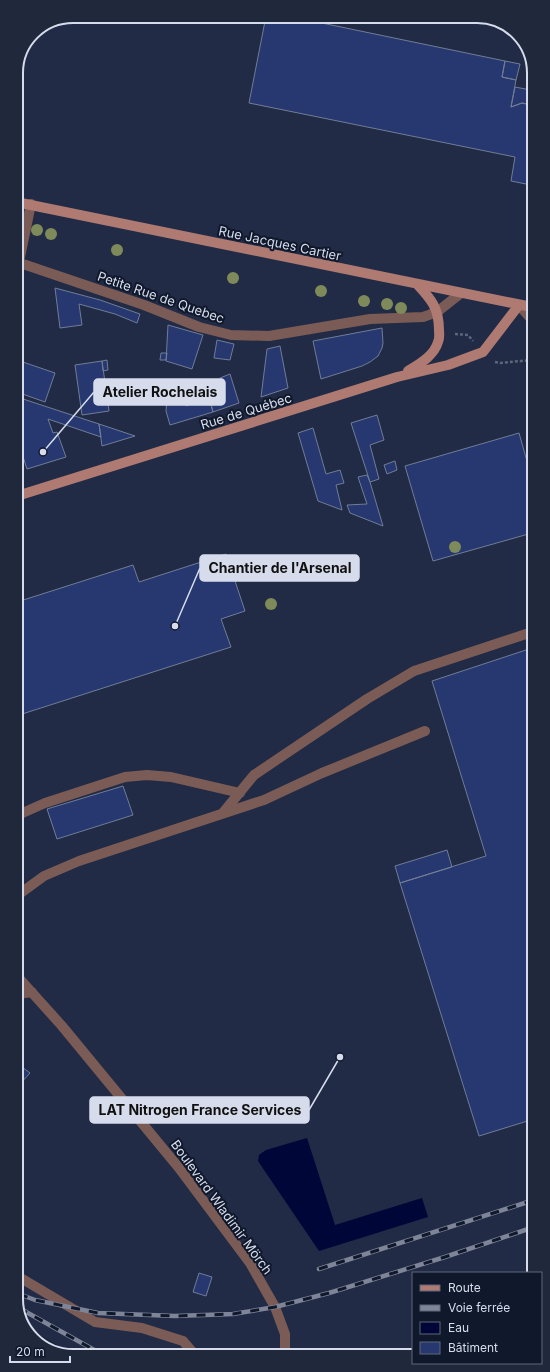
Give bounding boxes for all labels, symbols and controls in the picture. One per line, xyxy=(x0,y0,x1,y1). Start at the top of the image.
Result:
street label: Rue Jacques Cartier xyxy=(217,222,343,264)
street label: Petite Rue de Quebec xyxy=(95,268,227,326)
callout: Atelier Rochelais xyxy=(94,379,225,405)
text: Atelier Rochelais xyxy=(103,383,218,400)
street label: Rue de Québec xyxy=(198,390,294,432)
callout: Chantier de l'Arsenal xyxy=(200,555,359,581)
text: Chantier de l'Arsenal xyxy=(208,559,352,576)
callout: LAT Nitrogen France Services xyxy=(90,1097,309,1123)
text: LAT Nitrogen France Services xyxy=(99,1101,302,1118)
street label: Boulevard Wladimir Mörch xyxy=(168,1137,276,1277)
legend xyxy=(412,1272,542,1364)
text: Route xyxy=(448,1280,481,1295)
text: Voie ferrée xyxy=(448,1300,510,1315)
text: Eau xyxy=(448,1320,469,1335)
scale bar xyxy=(10,1338,70,1364)
text: Bâtiment xyxy=(448,1340,498,1355)
text: 20 m xyxy=(16,1344,45,1359)

